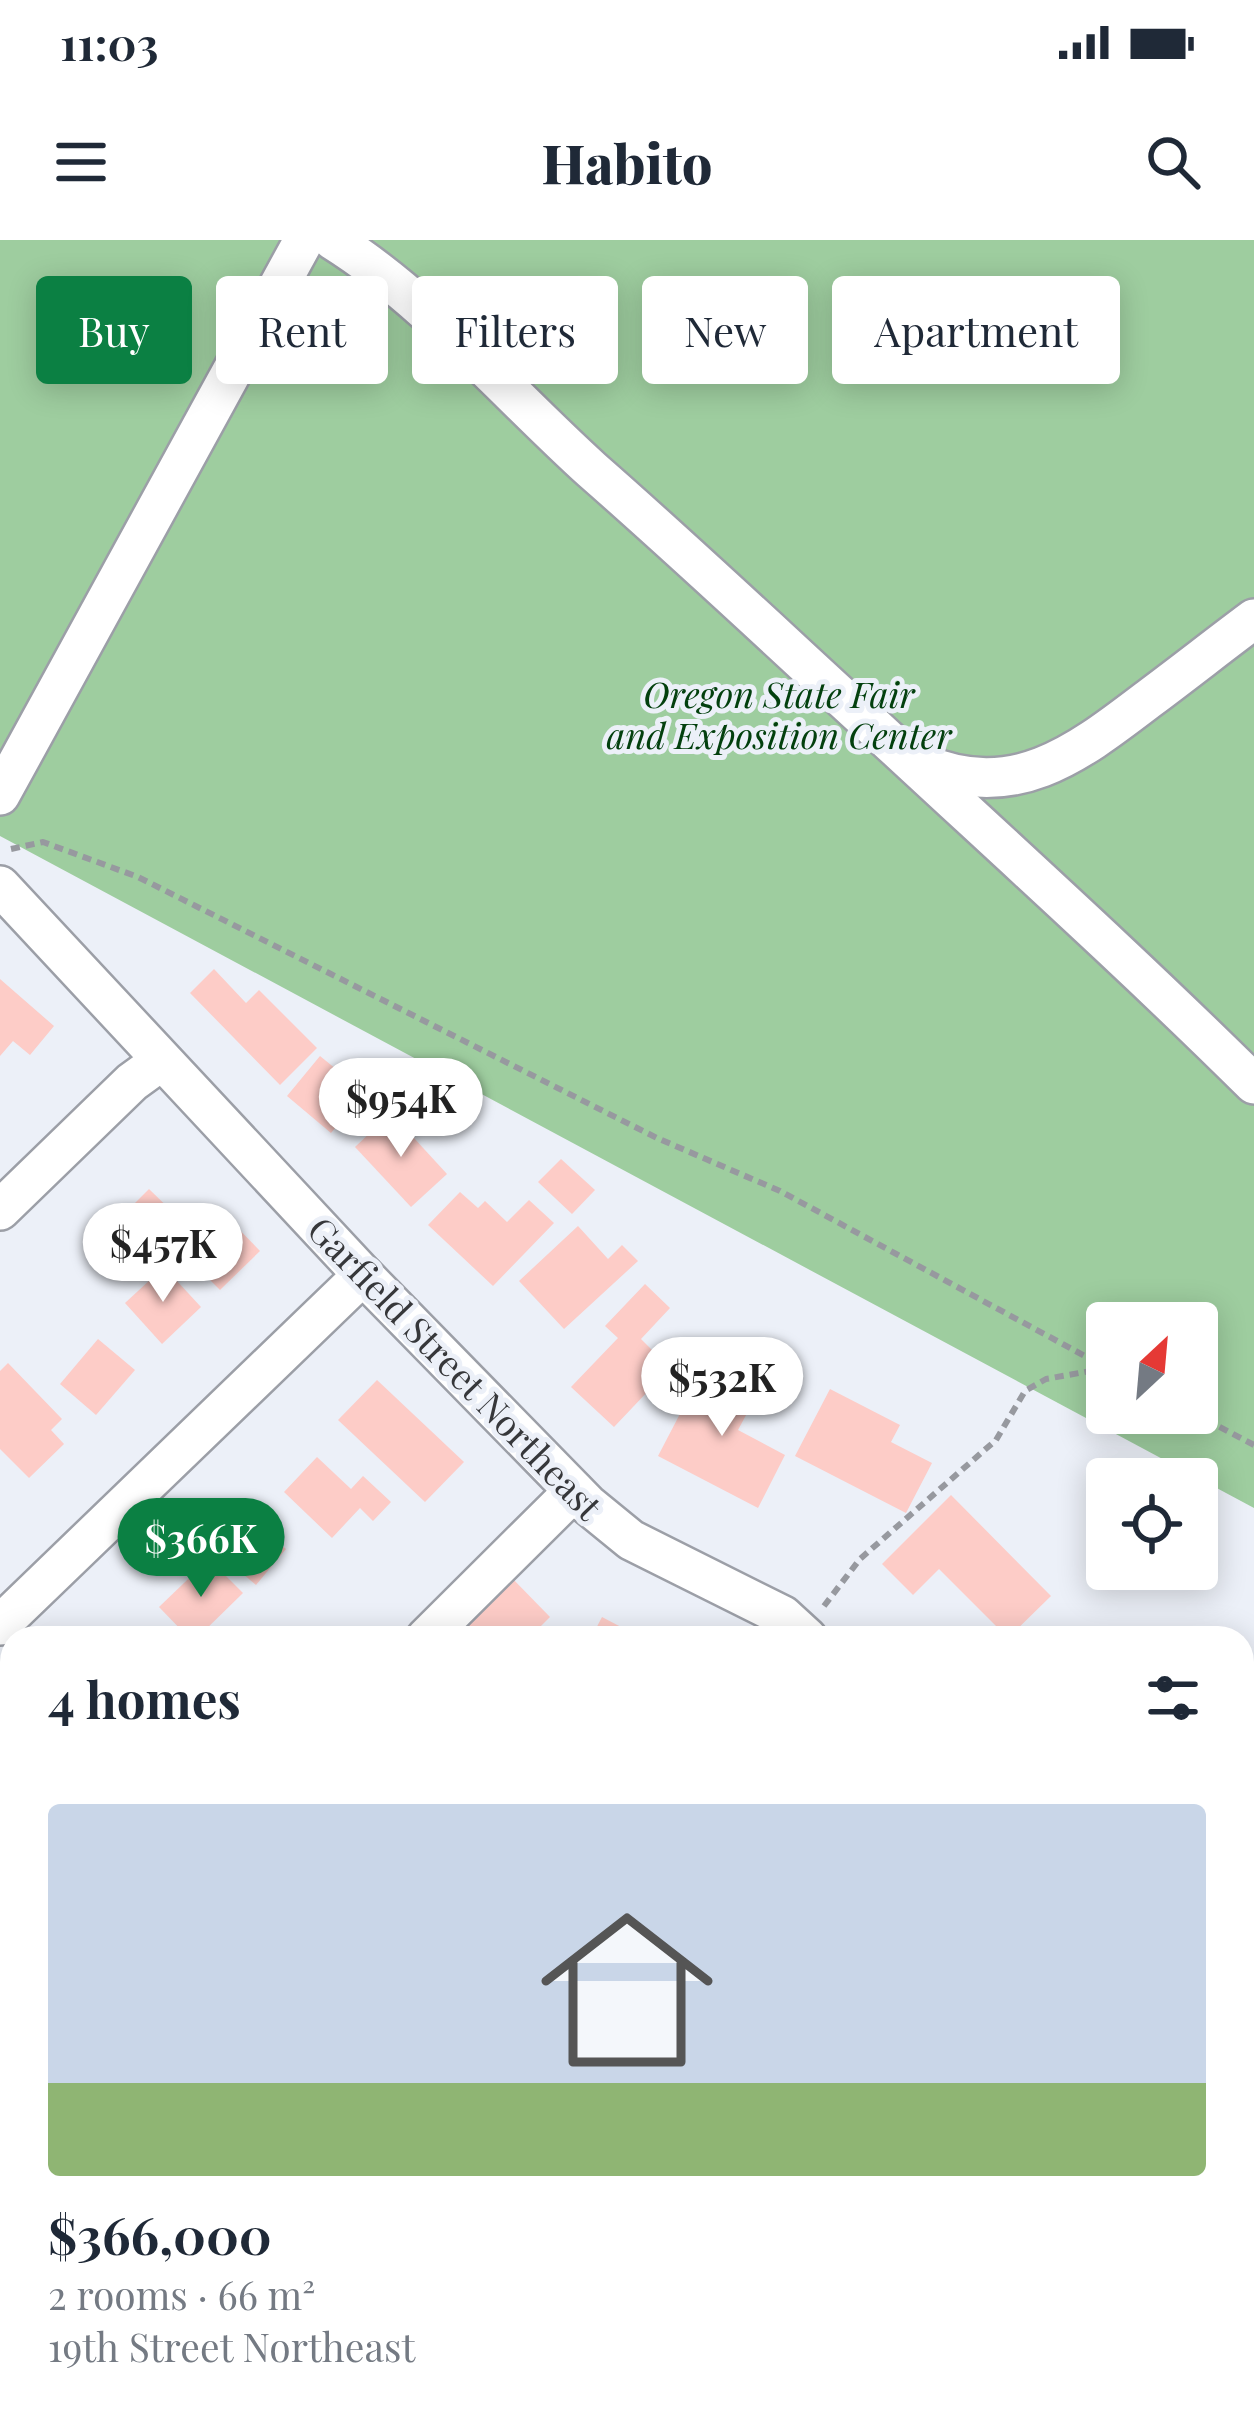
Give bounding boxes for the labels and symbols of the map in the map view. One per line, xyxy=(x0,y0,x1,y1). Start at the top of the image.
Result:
park label: Oregon State Fair and Exposition Center xyxy=(606,669,953,758)
pin: $954K xyxy=(317,1058,485,1160)
pin: $457K xyxy=(79,1203,247,1305)
street label: Garfield Street Northeast xyxy=(299,1205,614,1530)
north arrow xyxy=(1086,1302,1218,1434)
pin: $532K xyxy=(638,1337,806,1439)
pin: $366K xyxy=(117,1498,285,1600)

